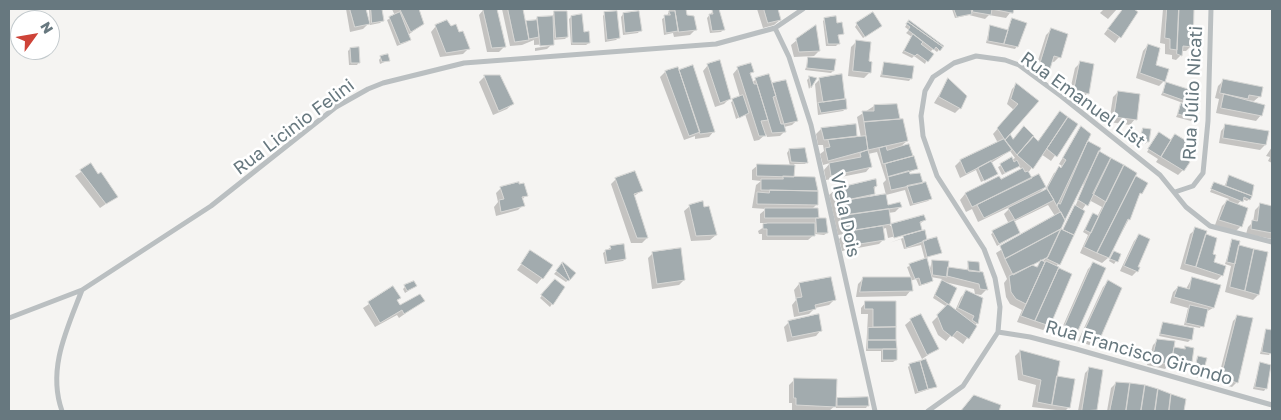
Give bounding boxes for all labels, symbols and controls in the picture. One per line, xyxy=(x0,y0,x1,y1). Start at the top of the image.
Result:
north arrow xyxy=(10,10,60,60)
text: N xyxy=(37,18,57,36)
street label: Rua Júlio Nicati xyxy=(1179,25,1207,161)
street label: Rua Emanuel List xyxy=(1016,47,1150,153)
street label: Rua Licinio Felini xyxy=(229,75,359,179)
street label: Viela Dois xyxy=(826,171,864,259)
street label: Rua Francisco Girondo xyxy=(1043,316,1235,390)

